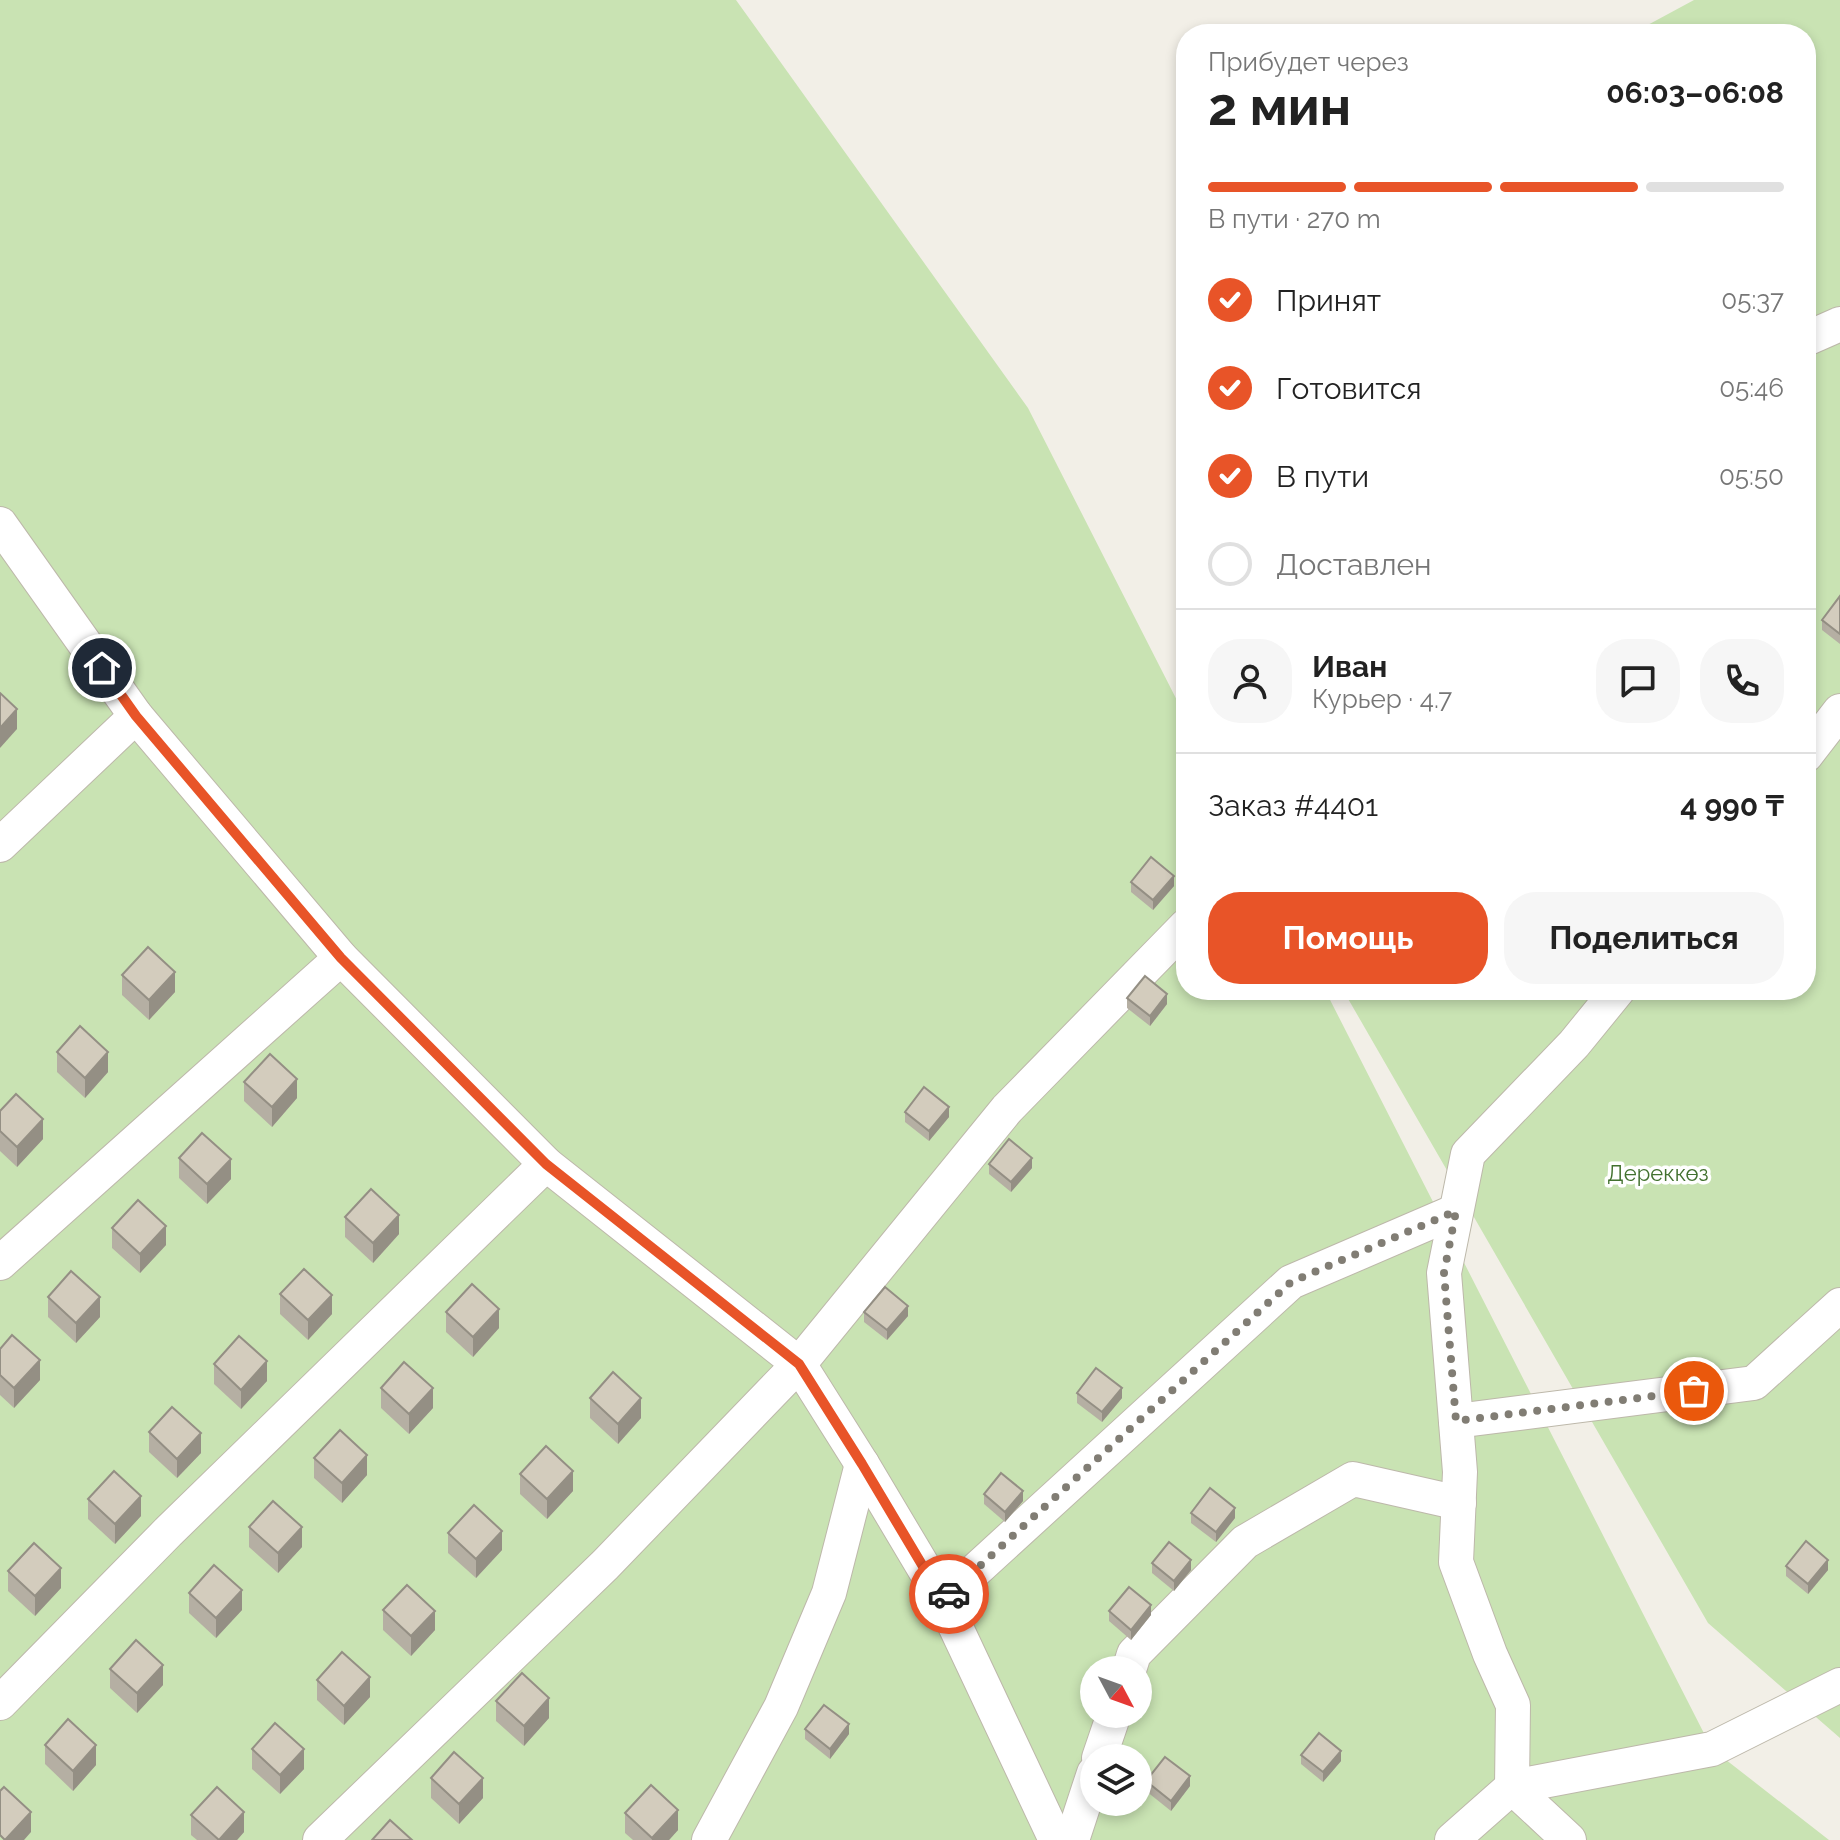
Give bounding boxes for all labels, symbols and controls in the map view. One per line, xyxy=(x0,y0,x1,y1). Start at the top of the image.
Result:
text: Прибудет через xyxy=(1208,47,1409,77)
text: 06:03–06:08 xyxy=(1606,75,1784,110)
text: 2 мин xyxy=(1208,76,1351,137)
text: В пути · 270 m xyxy=(1208,204,1381,234)
icon: check xyxy=(1208,278,1252,322)
text: Принят xyxy=(1276,283,1381,318)
text: 05:37 xyxy=(1721,285,1784,315)
icon: check xyxy=(1208,366,1252,410)
text: Готовится xyxy=(1276,371,1422,406)
text: 05:46 xyxy=(1719,373,1784,403)
icon: check xyxy=(1208,454,1252,498)
text: В пути xyxy=(1276,459,1369,494)
text: 05:50 xyxy=(1719,461,1784,491)
text: Доставлен xyxy=(1276,547,1432,582)
pin xyxy=(68,634,136,702)
button: person xyxy=(1208,639,1292,723)
button: chat xyxy=(1596,639,1680,723)
button: phone xyxy=(1700,639,1784,723)
icon: home xyxy=(80,646,124,690)
text: Иван xyxy=(1312,649,1387,684)
text: Курьер · 4.7 xyxy=(1312,684,1452,714)
text: Заказ #4401 xyxy=(1208,788,1378,823)
text: 4 990 ₸ xyxy=(1680,788,1784,823)
button: Помощь xyxy=(1208,892,1488,984)
button: Поделиться xyxy=(1504,892,1784,984)
park label: Дереккөз xyxy=(1607,1160,1709,1186)
pin xyxy=(1660,1357,1728,1425)
icon: bag xyxy=(1672,1369,1716,1413)
courier xyxy=(909,1554,989,1634)
icon: car xyxy=(927,1572,971,1616)
north arrow xyxy=(1080,1656,1152,1728)
map controls xyxy=(1080,1656,1152,1816)
button: layers xyxy=(1080,1744,1152,1816)

